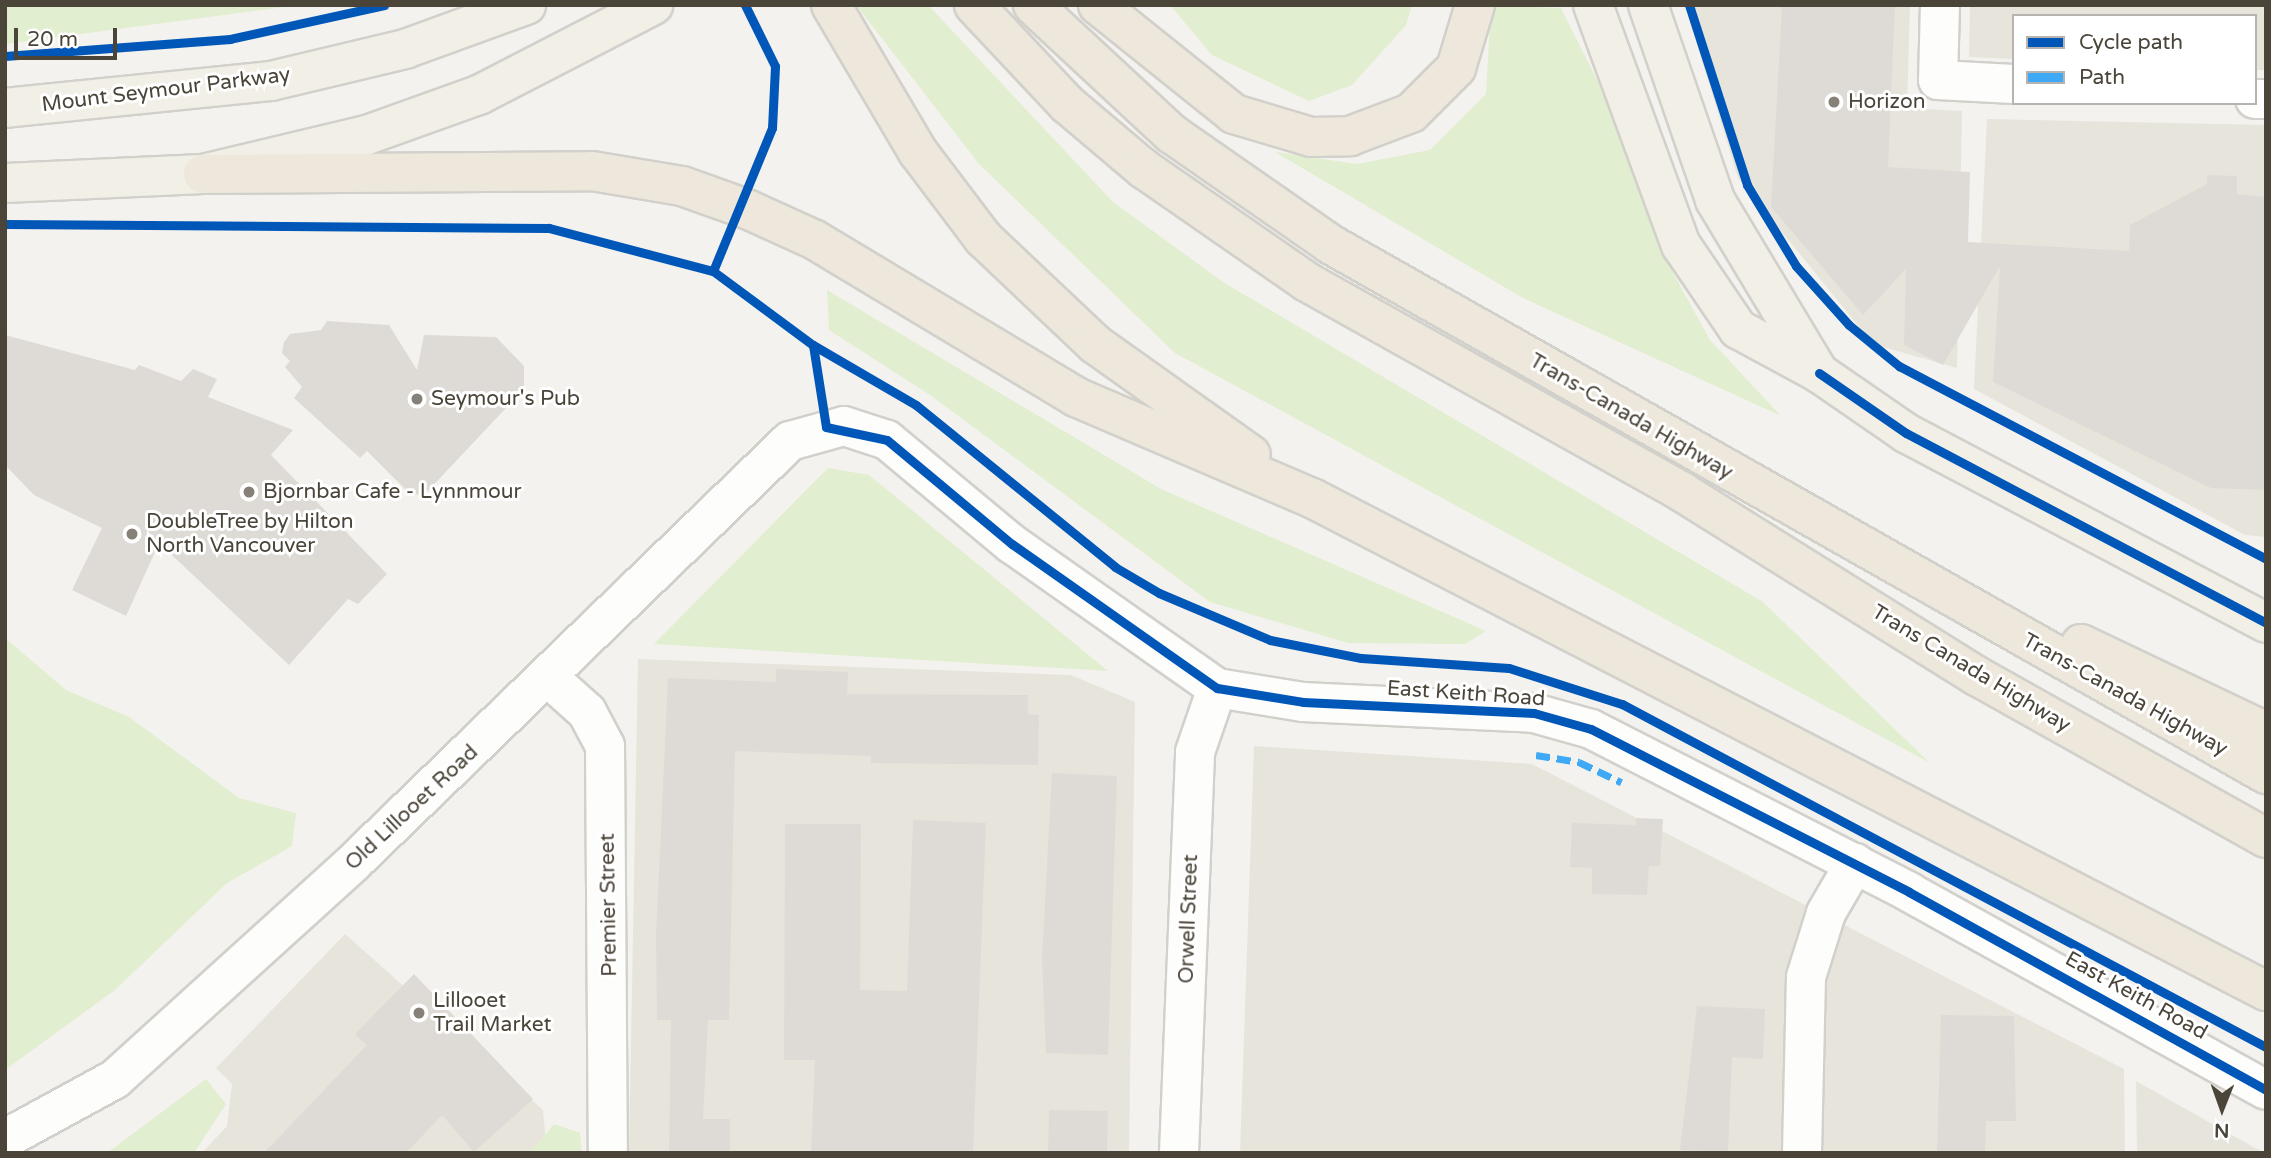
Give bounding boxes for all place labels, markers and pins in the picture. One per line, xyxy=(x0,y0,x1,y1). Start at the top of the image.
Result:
place label: Horizon xyxy=(1848,89,1926,115)
marker: Horizon xyxy=(1826,94,1842,110)
place label: Seymour's Pub xyxy=(431,386,580,412)
marker: Seymour's Pub xyxy=(409,391,425,407)
place label: Bjornbar Cafe - Lynnmour xyxy=(263,479,522,505)
marker: Bjornbar Cafe - Lynnmour xyxy=(241,484,257,500)
place label: DoubleTree by Hilton North Vancouver xyxy=(146,509,353,559)
marker: DoubleTree by Hilton North Vancouver xyxy=(124,526,140,542)
place label: Lillooet Trail Market xyxy=(433,988,552,1038)
marker: Lillooet Trail Market xyxy=(411,1005,427,1021)

